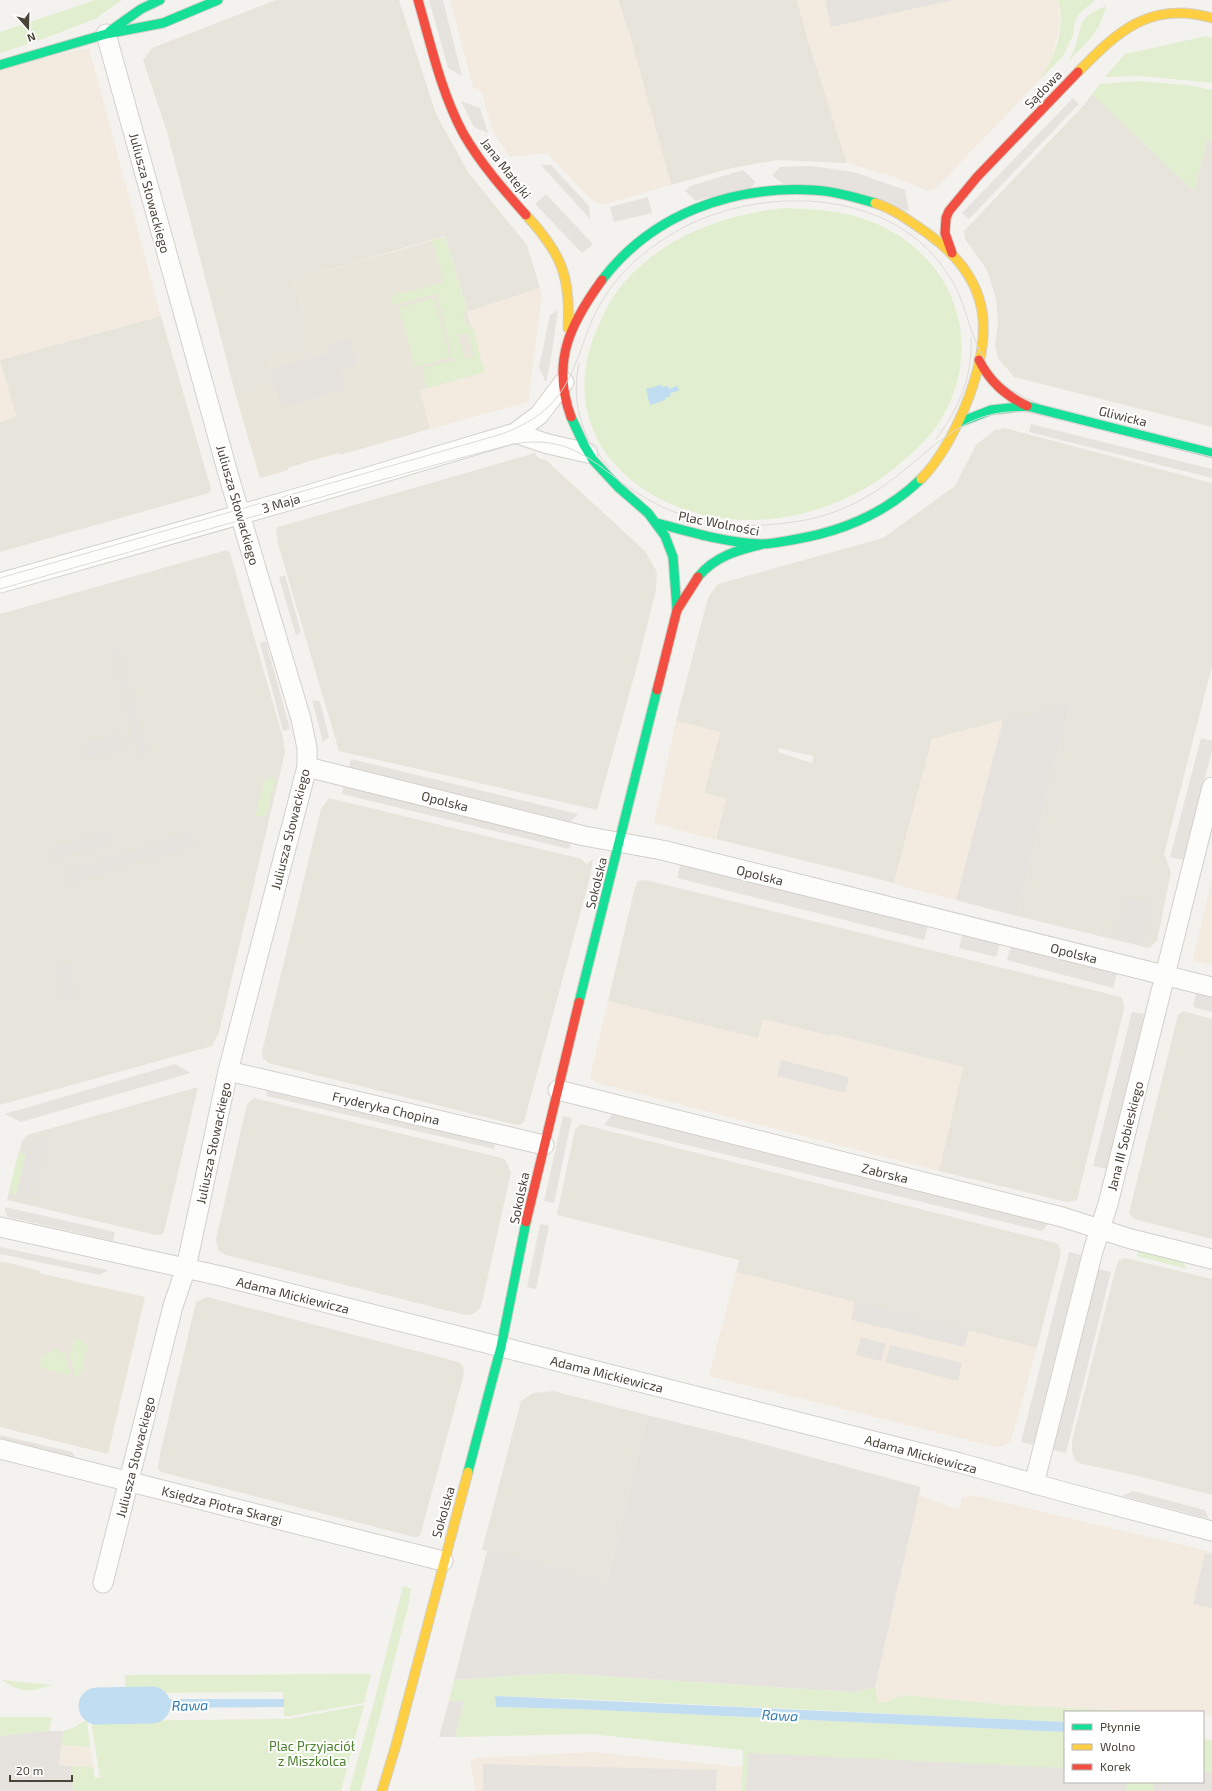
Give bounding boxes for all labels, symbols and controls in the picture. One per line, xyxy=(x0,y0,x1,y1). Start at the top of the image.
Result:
north arrow xyxy=(8,8,48,48)
text: N xyxy=(26,30,38,45)
street label: Sądowa xyxy=(1021,67,1065,111)
street label: Juliusza Słowackiego xyxy=(126,131,174,255)
street label: Jana Matejki xyxy=(477,134,535,202)
street label: Gliwicka xyxy=(1097,402,1149,430)
street label: Juliusza Słowackiego xyxy=(213,443,263,567)
street label: 3 Maja xyxy=(260,490,302,516)
street label: Plac Wolności xyxy=(677,507,761,539)
street label: Juliusza Słowackiego xyxy=(267,767,313,891)
street label: Opolska xyxy=(420,787,470,815)
street label: Sokolska xyxy=(582,855,610,911)
street label: Opolska xyxy=(735,861,785,889)
street label: Opolska xyxy=(1049,939,1099,967)
street label: Jana III Sobieskiego xyxy=(1104,1079,1146,1193)
street label: Juliusza Słowackiego xyxy=(192,1081,234,1205)
street label: Fryderyka Chopina xyxy=(331,1088,441,1128)
street label: Zabrska xyxy=(860,1159,910,1187)
street label: Sokolska xyxy=(506,1171,532,1225)
street label: Adama Mickiewicza xyxy=(235,1273,351,1317)
street label: Adama Mickiewicza xyxy=(549,1352,665,1396)
street label: Juliusza Słowackiego xyxy=(112,1395,158,1519)
street label: Adama Mickiewicza xyxy=(863,1431,979,1477)
street label: Księdza Piotra Skargi xyxy=(160,1482,284,1528)
street label: Sokolska xyxy=(428,1484,458,1540)
water label: Rawa xyxy=(172,1696,208,1714)
water label: Rawa xyxy=(761,1706,799,1724)
legend xyxy=(1064,1711,1204,1783)
text: Płynnie xyxy=(1100,1719,1140,1733)
park label: Plac Przyjaciół z Miszkolca xyxy=(269,1738,356,1769)
text: Wolno xyxy=(1100,1739,1136,1753)
scale bar xyxy=(10,1757,72,1783)
text: Korek xyxy=(1100,1759,1131,1773)
text: 20 m xyxy=(16,1763,43,1777)

